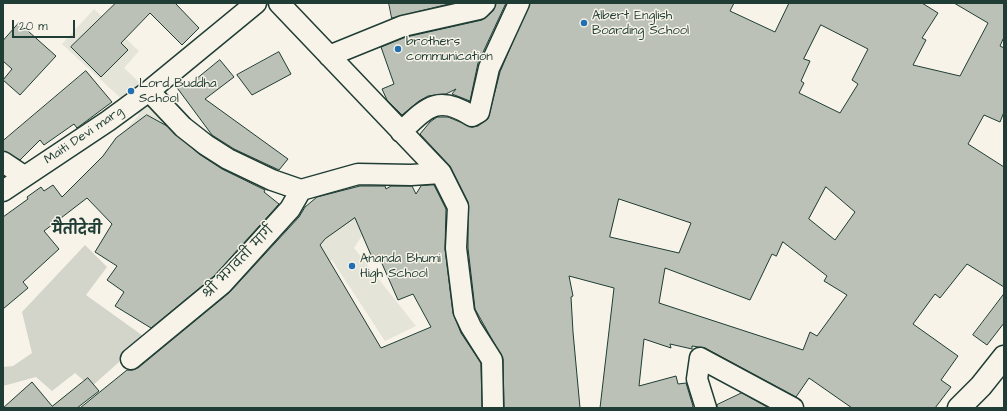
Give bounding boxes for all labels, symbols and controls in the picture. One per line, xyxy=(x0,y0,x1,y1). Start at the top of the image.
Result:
place label: Albert English Boarding School xyxy=(592,8,689,39)
scale bar xyxy=(14,12,77,38)
text: 20 m xyxy=(19,18,48,35)
marker: Albert English Boarding School xyxy=(579,18,589,28)
place label: brothers communication xyxy=(406,34,493,65)
marker: brothers communication xyxy=(393,44,403,54)
place label: Lord Buddha School xyxy=(139,76,217,107)
marker: Lord Buddha School xyxy=(126,86,136,96)
street label: Maiti Devi marg xyxy=(42,104,126,168)
district label: मैतीदेवी xyxy=(52,223,102,239)
street label: श्री भगवती मार्ग xyxy=(200,223,278,303)
place label: Ananda Bhumi High School xyxy=(360,251,441,282)
marker: Ananda Bhumi High School xyxy=(347,261,357,271)

